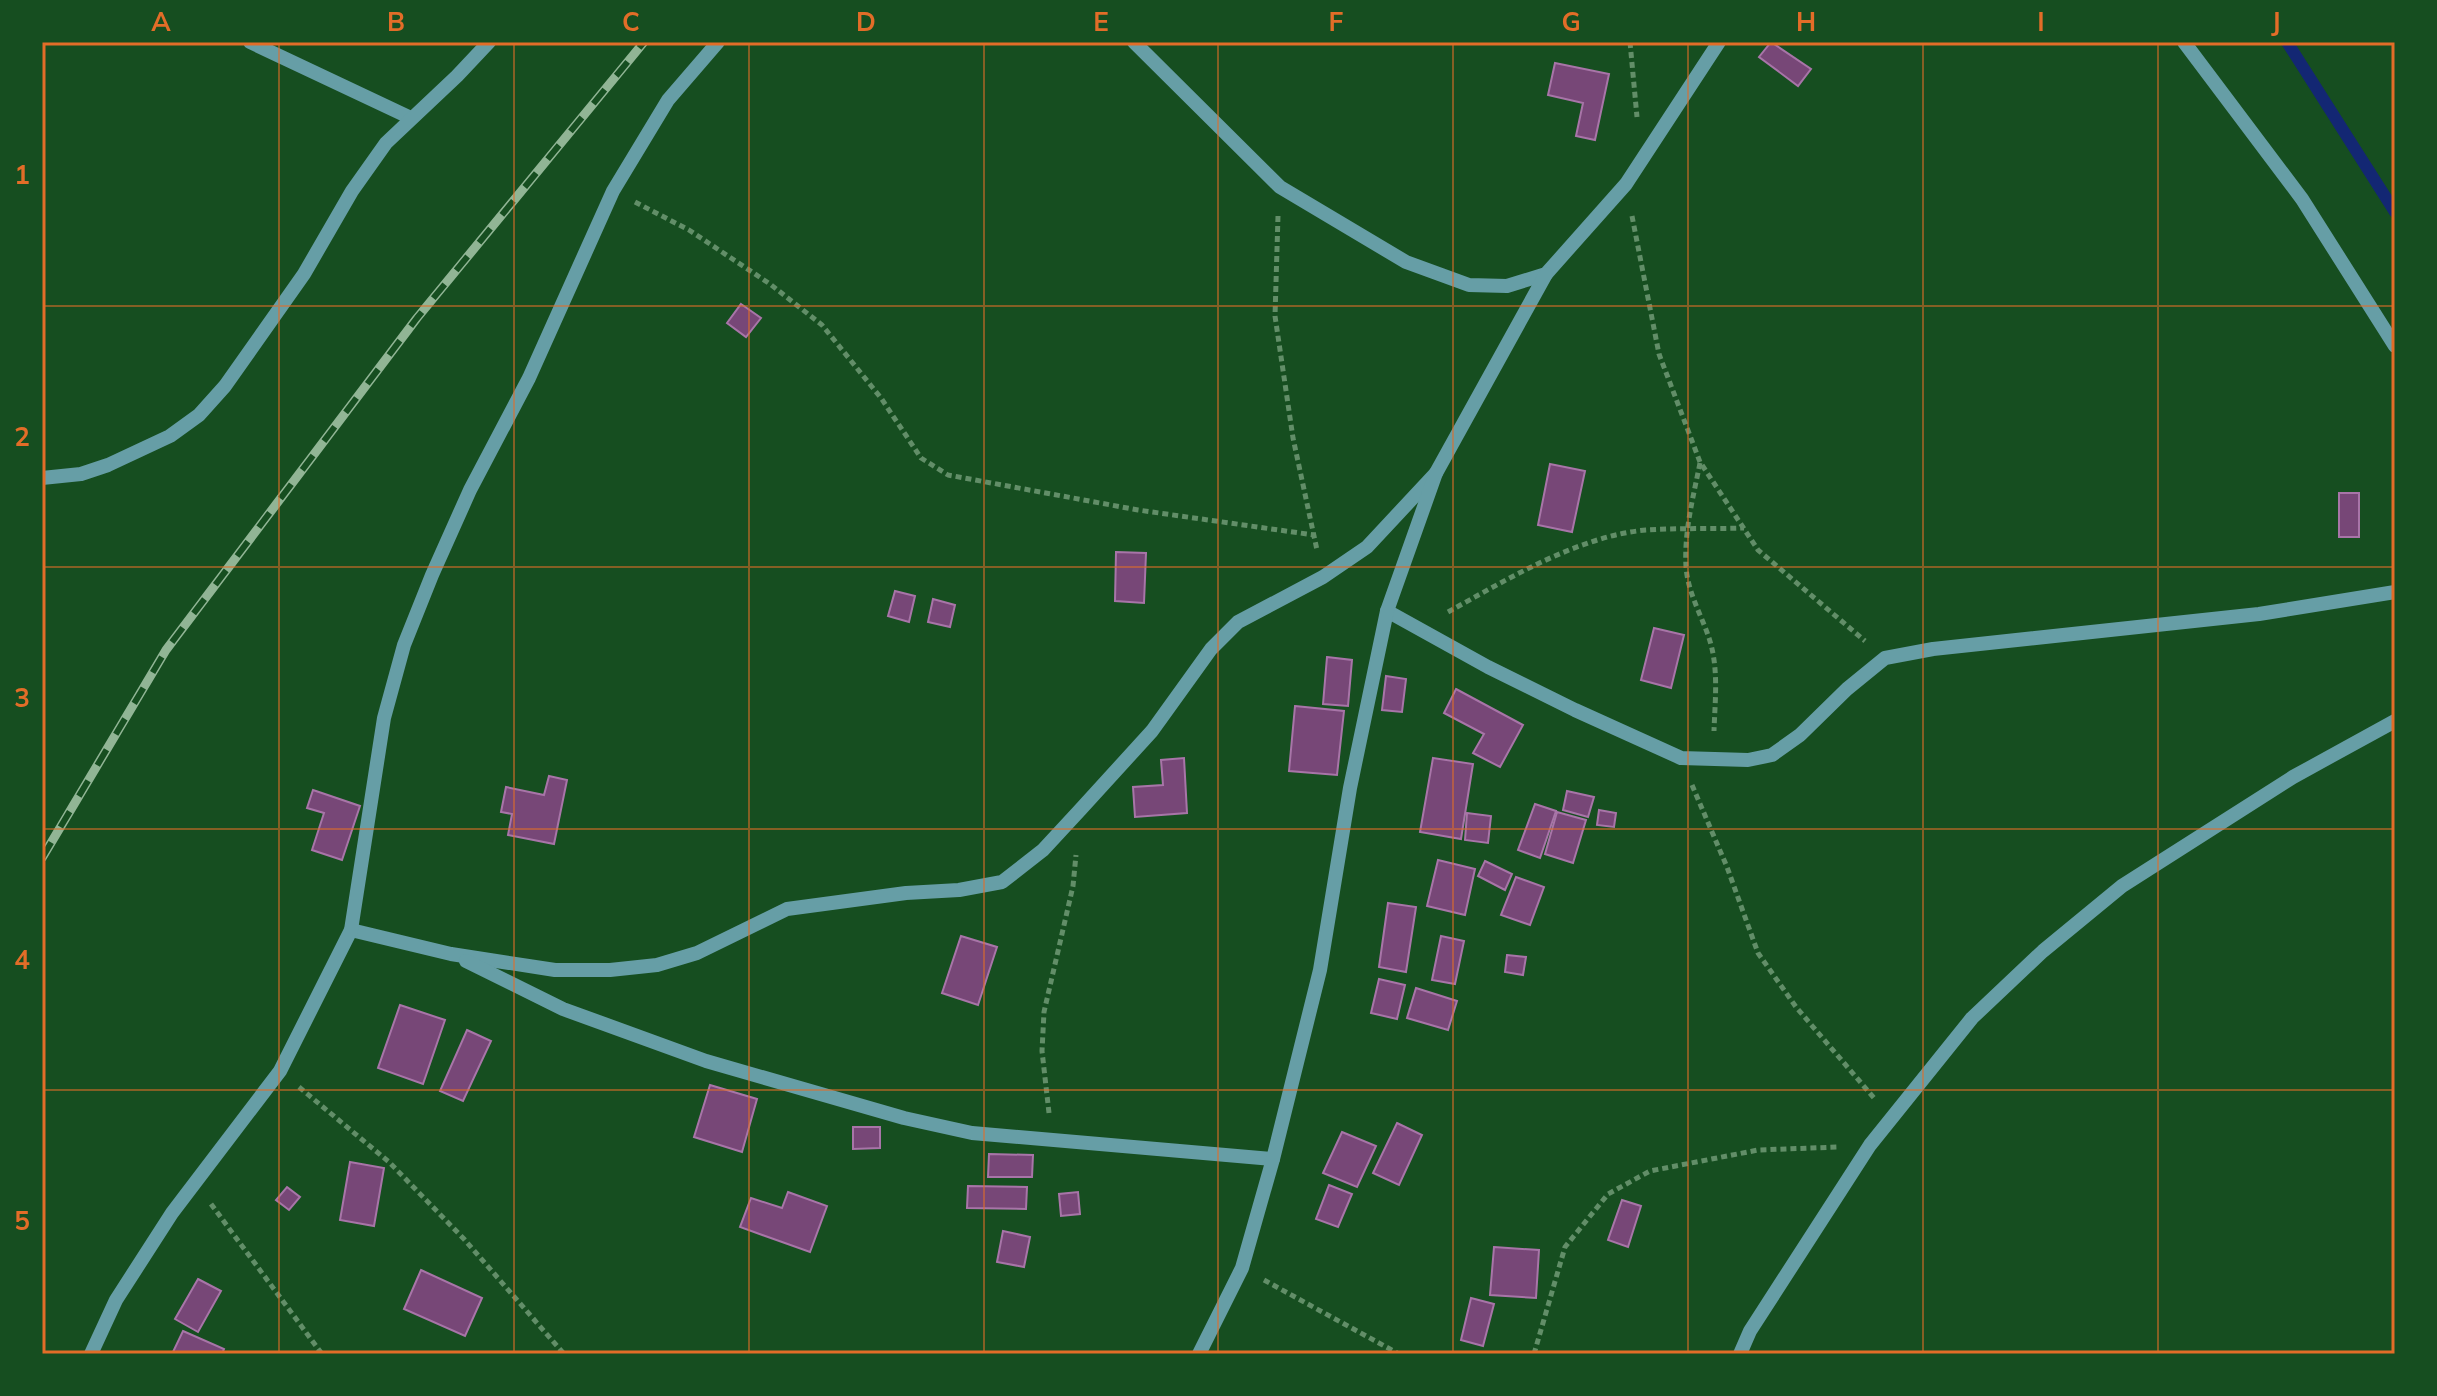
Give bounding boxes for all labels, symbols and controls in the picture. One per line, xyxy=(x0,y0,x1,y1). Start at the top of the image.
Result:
text: A xyxy=(151,5,171,38)
text: B xyxy=(387,5,405,38)
text: C xyxy=(622,5,640,38)
text: D xyxy=(856,5,876,38)
text: E xyxy=(1093,5,1109,38)
text: F xyxy=(1329,5,1344,38)
text: G xyxy=(1561,5,1581,38)
text: H xyxy=(1796,5,1816,38)
text: I xyxy=(2037,5,2045,38)
text: J xyxy=(2271,5,2281,38)
text: 1 xyxy=(14,158,30,191)
text: 2 xyxy=(14,420,30,453)
text: 3 xyxy=(14,681,30,714)
text: 4 xyxy=(14,943,30,976)
text: 5 xyxy=(14,1204,30,1237)

